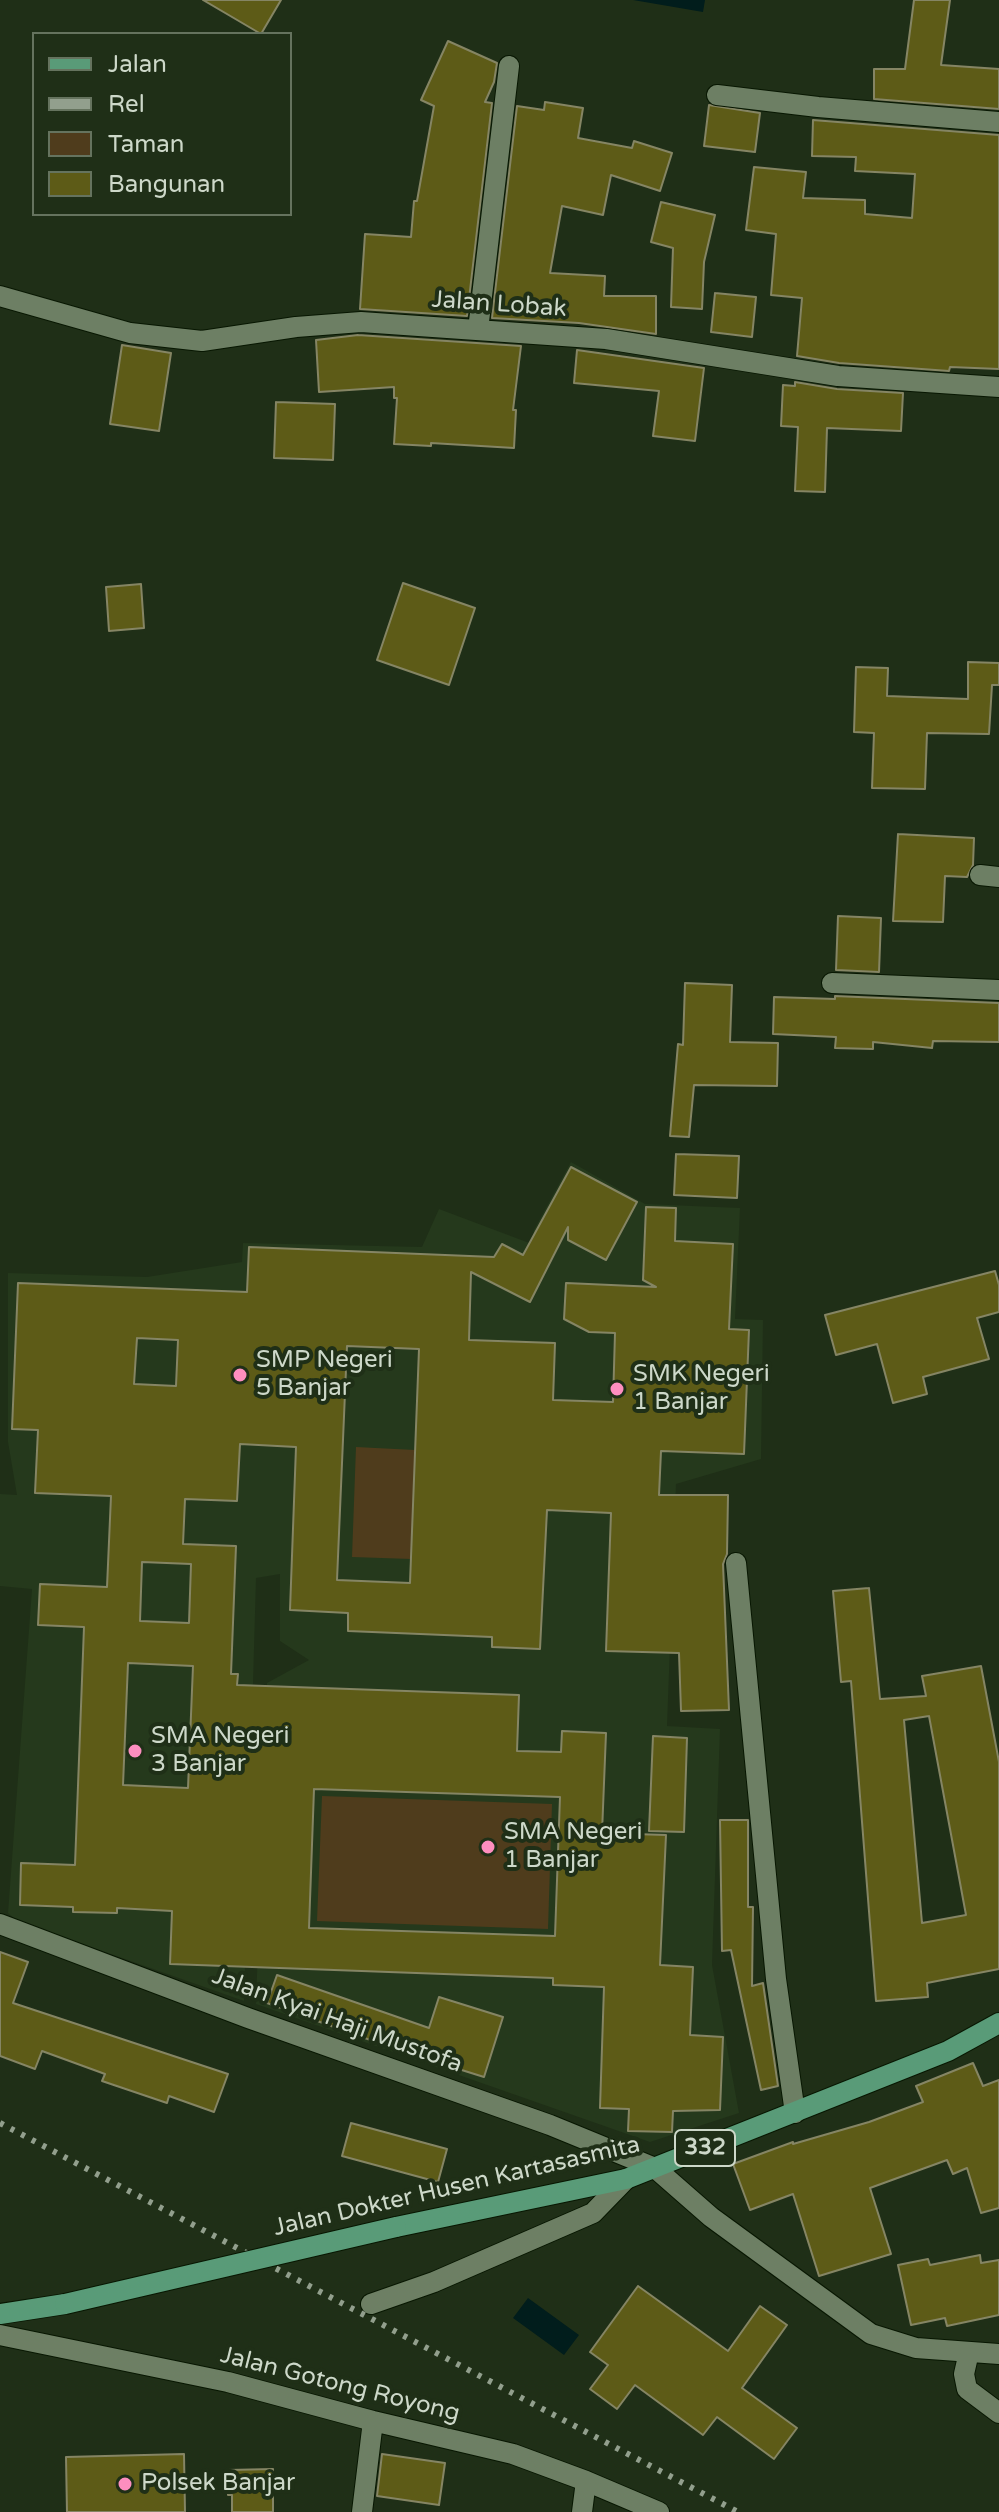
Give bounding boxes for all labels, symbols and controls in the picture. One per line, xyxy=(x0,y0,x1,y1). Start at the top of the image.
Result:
legend xyxy=(32,32,292,216)
text: Jalan xyxy=(108,50,167,79)
text: Rel xyxy=(108,90,145,119)
text: Taman xyxy=(108,130,184,159)
text: Bangunan xyxy=(108,170,225,199)
street label: Jalan Lobak xyxy=(431,286,567,324)
place label: SMP Negeri 5 Banjar xyxy=(256,1347,393,1403)
place label: SMK Negeri 1 Banjar xyxy=(633,1361,770,1417)
marker: SMP Negeri 5 Banjar xyxy=(231,1366,249,1384)
marker: SMK Negeri 1 Banjar xyxy=(608,1380,626,1398)
place label: SMA Negeri 3 Banjar xyxy=(151,1723,290,1779)
marker: SMA Negeri 3 Banjar xyxy=(126,1742,144,1760)
place label: SMA Negeri 1 Banjar xyxy=(504,1819,643,1875)
marker: SMA Negeri 1 Banjar xyxy=(479,1838,497,1856)
street label: Jalan Kyai Haji Mustofa xyxy=(208,1962,466,2080)
road number: 332 xyxy=(675,2130,735,2166)
street label: Jalan Dokter Husen Kartasasmita xyxy=(271,2131,643,2243)
street label: Jalan Gotong Royong xyxy=(217,2341,463,2429)
place label: Polsek Banjar xyxy=(141,2470,295,2498)
marker: Polsek Banjar xyxy=(116,2475,134,2493)

